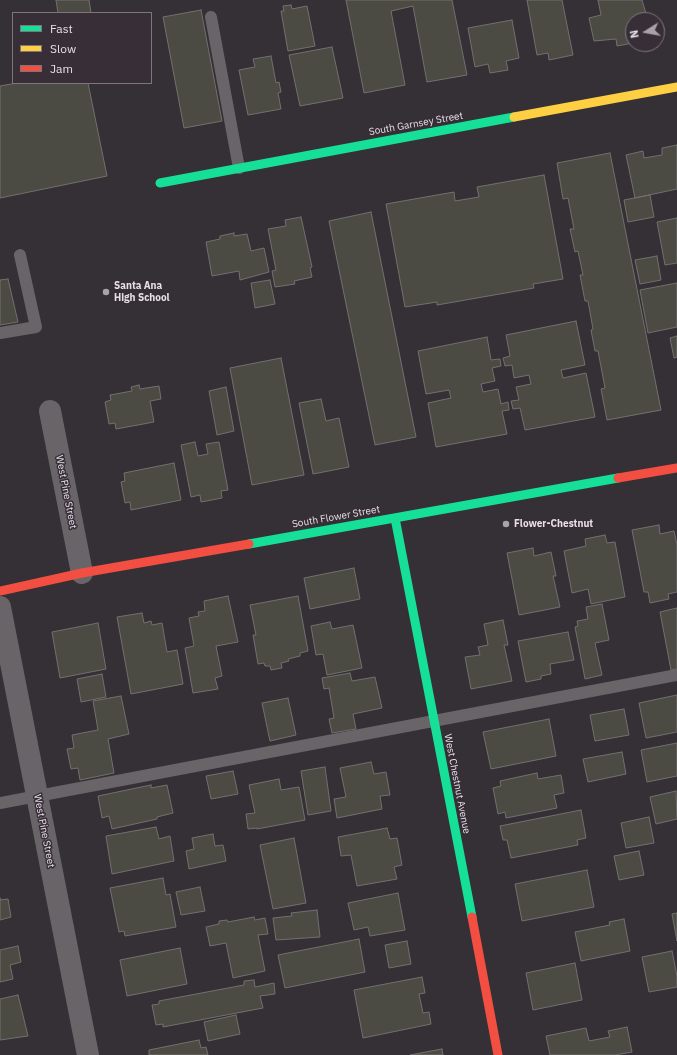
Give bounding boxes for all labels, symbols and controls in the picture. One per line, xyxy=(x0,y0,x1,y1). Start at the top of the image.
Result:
legend xyxy=(12,12,152,84)
north arrow xyxy=(625,12,665,52)
text: Fast xyxy=(50,21,73,36)
text: N xyxy=(627,29,642,39)
text: Slow xyxy=(50,41,76,56)
text: Jam xyxy=(50,61,73,76)
street label: South Garnsey Street xyxy=(368,110,464,138)
place label: Santa Ana High School xyxy=(114,280,170,304)
marker: Santa Ana High School xyxy=(101,287,111,297)
street label: West Pine Street xyxy=(53,454,79,530)
street label: South Flower Street xyxy=(291,503,381,531)
place label: Flower-Chestnut xyxy=(514,518,593,530)
marker: Flower-Chestnut xyxy=(501,519,511,529)
street label: West Chestnut Avenue xyxy=(441,733,473,835)
street label: West Pine Street xyxy=(31,793,57,869)

